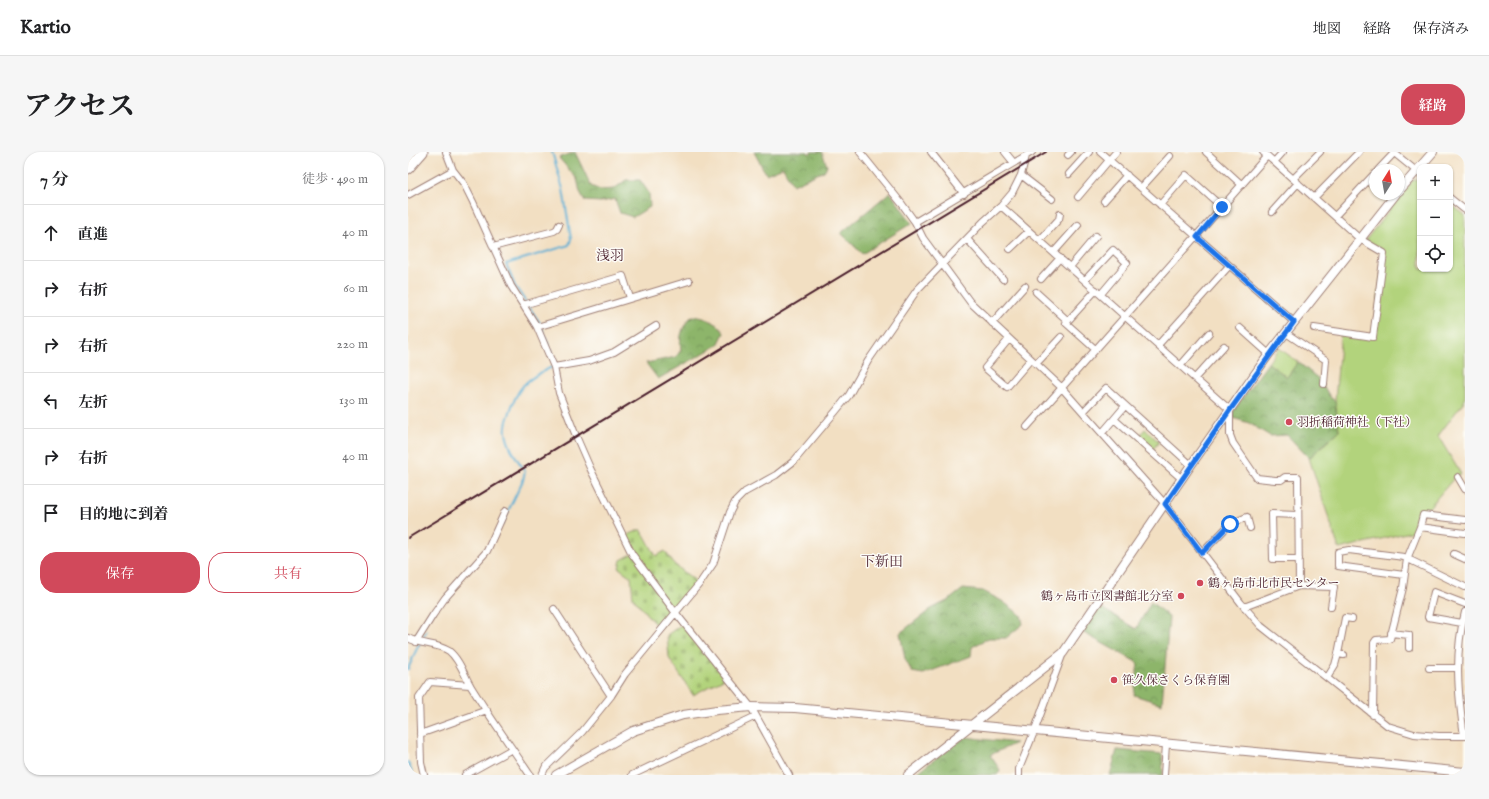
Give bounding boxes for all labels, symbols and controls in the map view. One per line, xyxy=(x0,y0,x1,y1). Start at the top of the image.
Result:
text: Kartio xyxy=(20,16,71,40)
text: 地図 xyxy=(1313,20,1341,38)
text: 経路 xyxy=(1363,20,1391,38)
text: 保存済み xyxy=(1413,20,1469,38)
button: 経路 xyxy=(1401,84,1465,125)
text: アクセス xyxy=(24,90,135,125)
north arrow xyxy=(1369,164,1405,200)
map controls xyxy=(1417,164,1453,272)
button: + xyxy=(1417,164,1453,200)
text: 7 分 xyxy=(40,170,69,191)
text: 徒歩 · 490 m xyxy=(302,171,368,188)
route end xyxy=(1213,198,1231,216)
button: − xyxy=(1417,200,1453,236)
icon: ahead xyxy=(40,222,62,244)
text: 40 m xyxy=(342,224,368,241)
text: 直進 xyxy=(78,225,108,244)
button: locate xyxy=(1417,236,1453,272)
district label: 浅羽 xyxy=(596,247,624,265)
icon: right xyxy=(40,278,62,300)
text: 60 m xyxy=(343,280,368,297)
text: 右折 xyxy=(78,281,108,300)
icon: right xyxy=(40,334,62,356)
text: 220 m xyxy=(337,336,368,353)
text: 右折 xyxy=(78,337,108,356)
icon: left xyxy=(40,390,62,412)
text: 130 m xyxy=(339,392,368,409)
text: 左折 xyxy=(78,393,108,412)
place label: 羽折稲荷神社（下社） xyxy=(1297,415,1417,430)
marker: 羽折稲荷神社（下社） xyxy=(1284,417,1294,427)
icon: right xyxy=(40,446,62,468)
text: 40 m xyxy=(342,448,368,465)
text: 右折 xyxy=(78,449,108,468)
icon: arrive xyxy=(40,502,62,524)
text: 目的地に到着 xyxy=(78,505,168,524)
route start xyxy=(1221,515,1239,533)
button: 保存 xyxy=(40,552,200,593)
button: 共有 xyxy=(208,552,368,593)
district label: 下新田 xyxy=(861,553,903,571)
place label: 鶴ヶ島市北市民センター xyxy=(1208,576,1340,591)
marker: 鶴ヶ島市北市民センター xyxy=(1195,578,1205,588)
place label: 鶴ヶ島市立図書館北分室 xyxy=(1041,589,1173,604)
marker: 鶴ヶ島市立図書館北分室 xyxy=(1176,591,1186,601)
place label: 笹久保さくら保育園 xyxy=(1122,673,1230,688)
marker: 笹久保さくら保育園 xyxy=(1109,675,1119,685)

